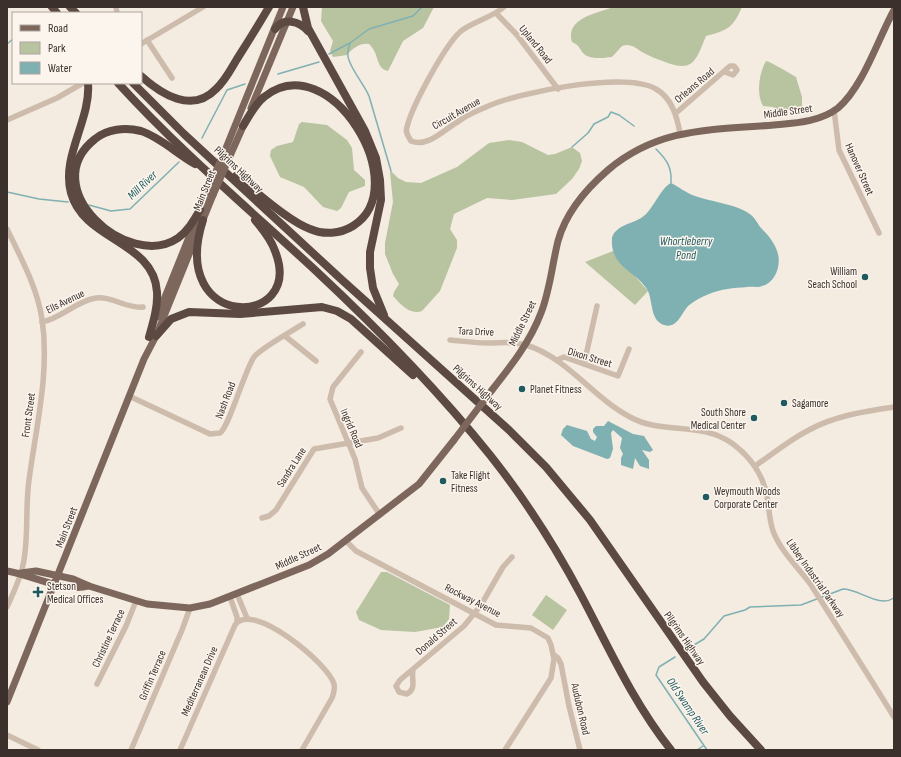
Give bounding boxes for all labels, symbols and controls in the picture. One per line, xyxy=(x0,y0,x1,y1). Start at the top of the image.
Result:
legend xyxy=(12,12,142,84)
text: Road xyxy=(48,21,68,36)
street label: Upland Road xyxy=(516,22,555,66)
text: Park xyxy=(48,41,66,56)
text: Water xyxy=(48,61,72,76)
street label: Orleans Road xyxy=(672,65,717,106)
street label: Circuit Avenue xyxy=(430,94,483,132)
street label: Middle Street xyxy=(763,102,814,121)
street label: Hanover Street xyxy=(842,141,877,198)
street label: Pilgrims Highway xyxy=(211,143,266,196)
water label: Mill River xyxy=(124,167,161,203)
street label: Main Street xyxy=(190,167,219,212)
water label: Whortleberry Pond xyxy=(660,234,713,263)
place label: William Seach School xyxy=(808,265,857,291)
marker: William Seach School xyxy=(860,272,870,282)
street label: Ells Avenue xyxy=(44,287,87,316)
street label: Middle Street xyxy=(506,298,539,348)
street label: Tara Drive xyxy=(458,324,494,339)
street label: Dixon Street xyxy=(566,345,614,371)
street label: Pilgrims Highway xyxy=(450,362,506,414)
street label: Nash Road xyxy=(212,379,239,421)
place label: Planet Fitness xyxy=(530,383,582,396)
marker: Planet Fitness xyxy=(517,384,527,394)
street label: Front Street xyxy=(19,391,38,438)
place label: Sagamore xyxy=(792,397,828,410)
marker: Sagamore xyxy=(779,398,789,408)
place label: South Shore Medical Center xyxy=(691,406,746,432)
street label: Ingrid Road xyxy=(338,407,366,450)
marker: South Shore Medical Center xyxy=(749,413,759,423)
street label: Sandra Lane xyxy=(274,445,309,490)
place label: Take Flight Fitness xyxy=(451,469,491,495)
marker: Take Flight Fitness xyxy=(438,476,448,486)
place label: Weymouth Woods Corporate Center xyxy=(714,485,780,511)
marker: Weymouth Woods Corporate Center xyxy=(701,492,711,502)
street label: Main Street xyxy=(53,504,80,549)
street label: Libbey Industrial Parkway xyxy=(784,537,848,621)
street label: Middle Street xyxy=(273,540,324,573)
place label: Stetson Medical Offices xyxy=(47,580,103,606)
street label: Rockway Avenue xyxy=(443,581,503,620)
marker: Stetson Medical Offices xyxy=(32,586,44,598)
street label: Christine Terrace xyxy=(89,607,128,669)
street label: Pilgrims Highway xyxy=(661,609,708,668)
street label: Donald Street xyxy=(413,614,460,658)
street label: Mediterranean Drive xyxy=(178,644,221,718)
street label: Griffin Terrace xyxy=(136,648,169,702)
water label: Old Swamp River xyxy=(663,675,713,738)
street label: Audubon Road xyxy=(568,681,593,737)

